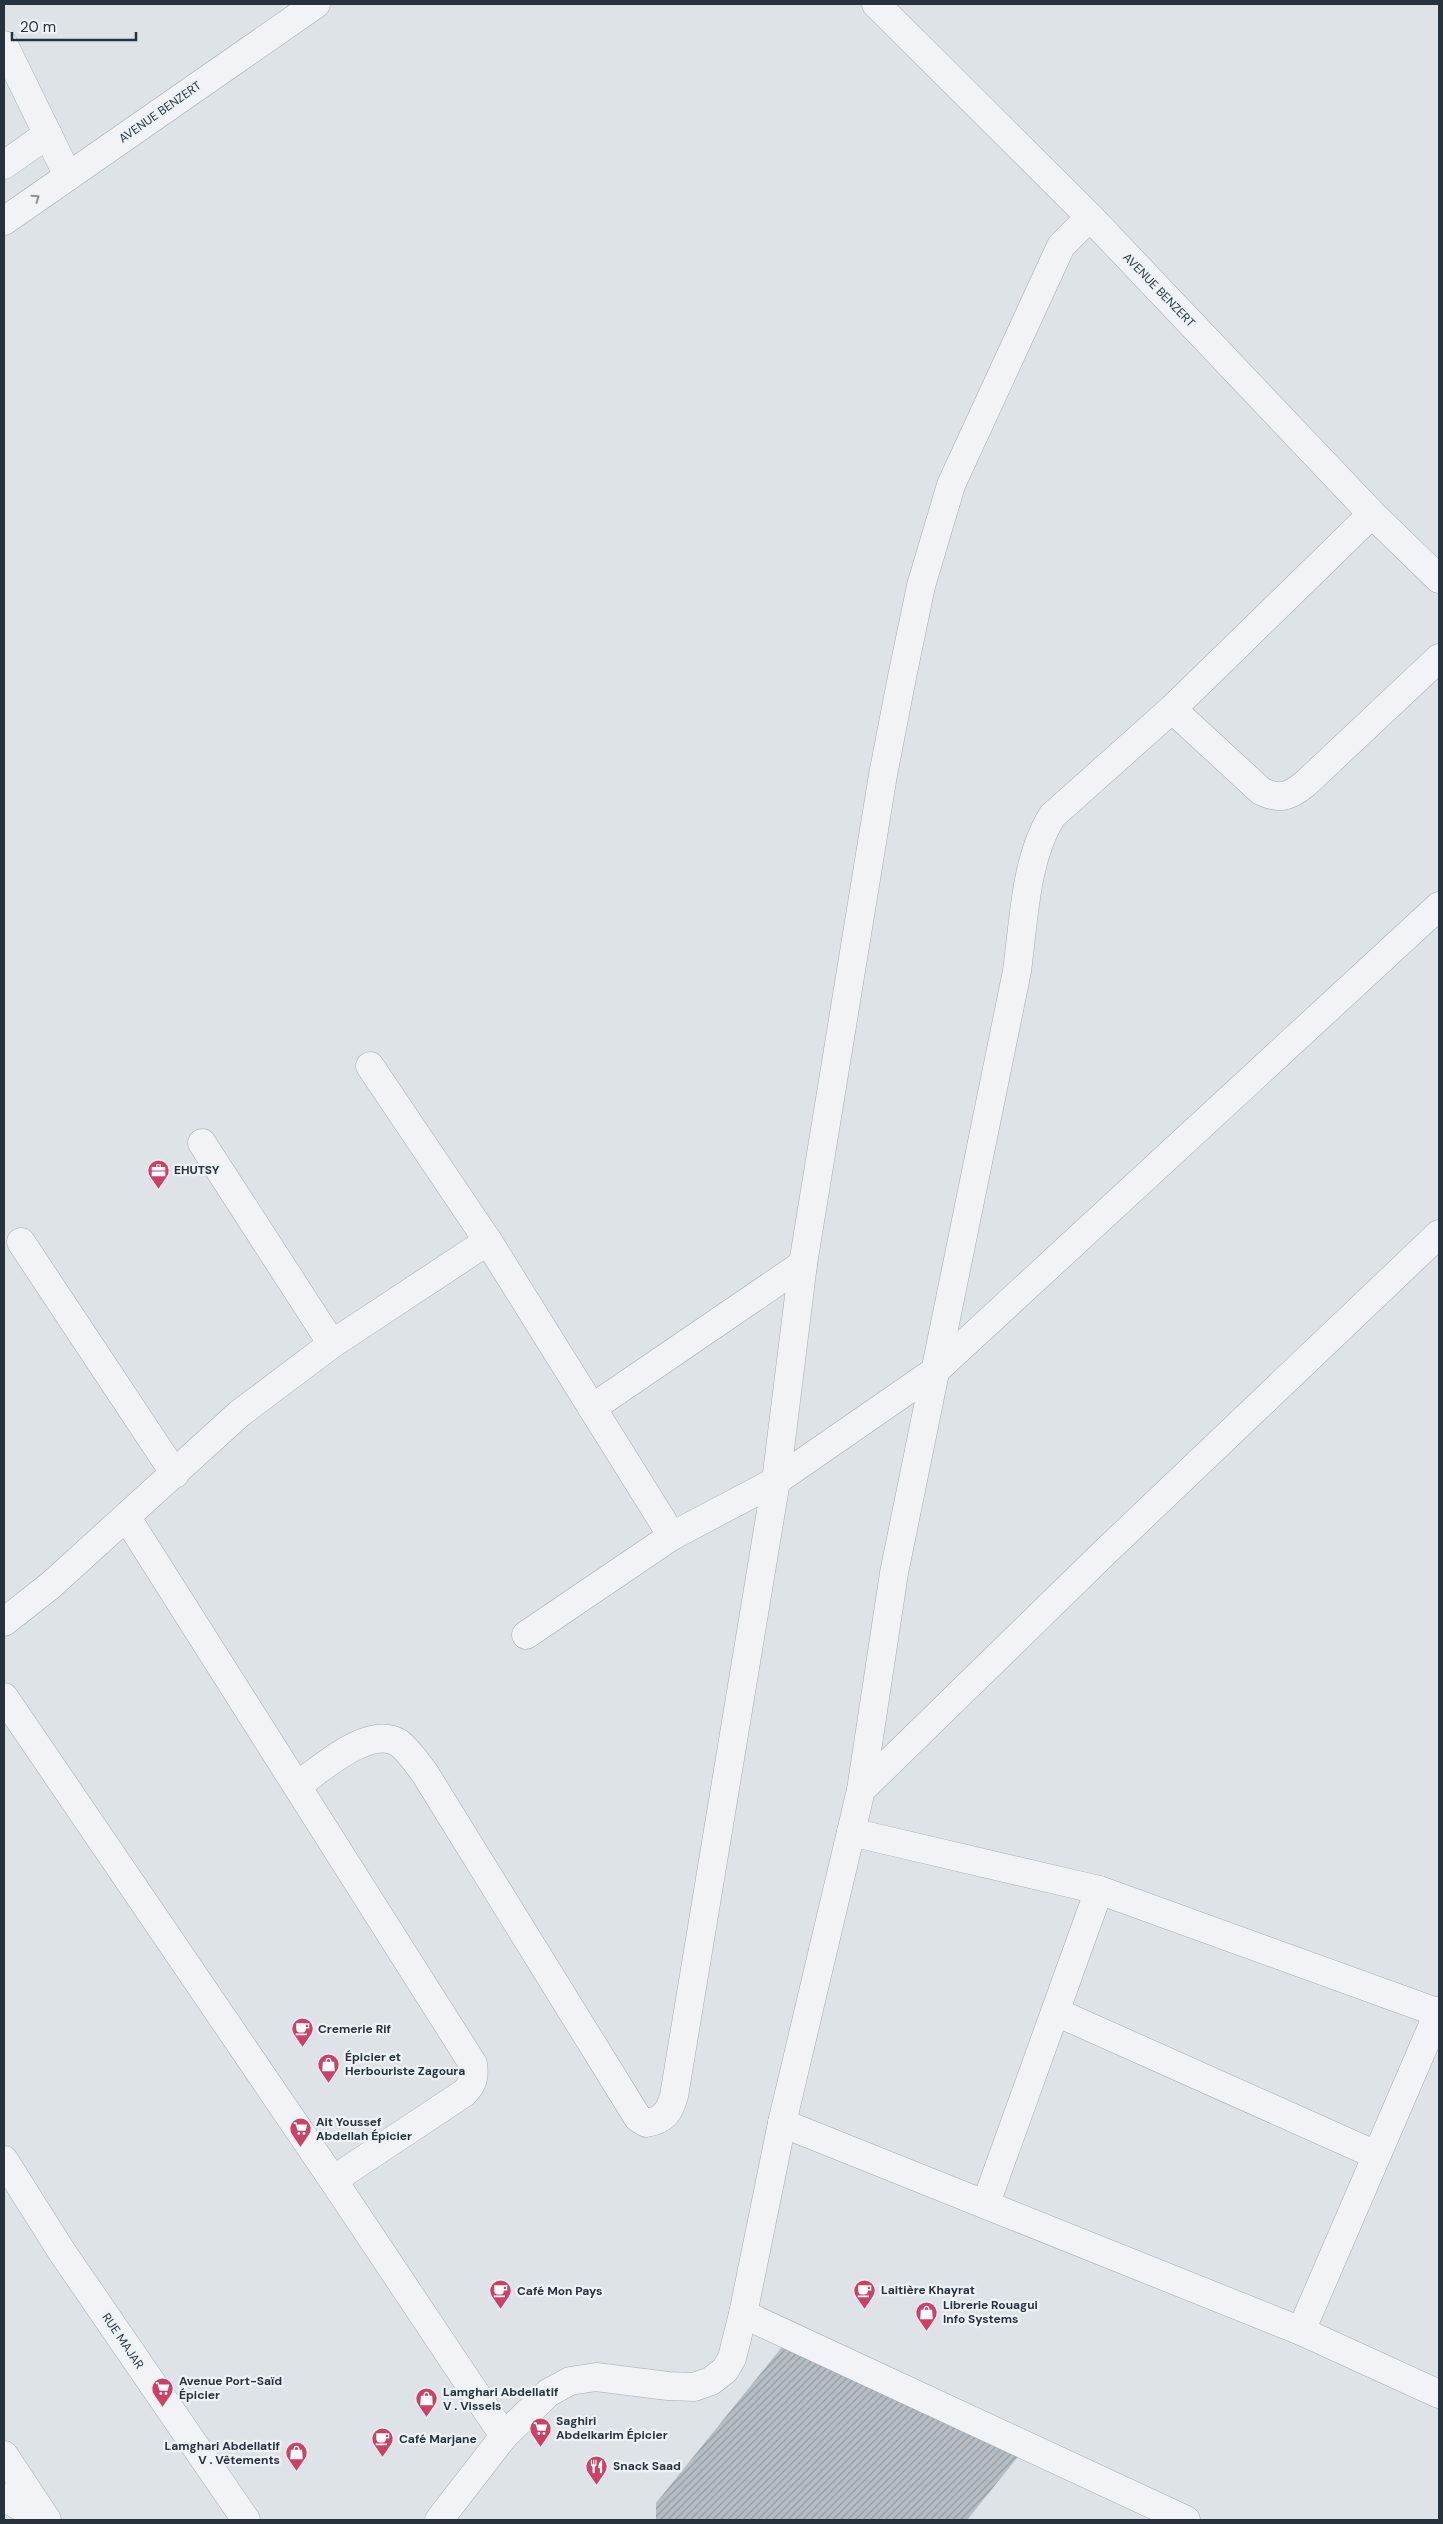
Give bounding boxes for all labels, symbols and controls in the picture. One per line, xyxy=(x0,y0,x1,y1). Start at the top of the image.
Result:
scale bar xyxy=(12,10,136,42)
text: 20 m xyxy=(20,17,56,37)
street label: AVENUE BENZERT xyxy=(116,77,205,146)
one-way arrow xyxy=(31,195,40,205)
street label: AVENUE BENZERT xyxy=(1119,249,1199,331)
office icon: EHUTSY xyxy=(146,1158,170,1189)
place label: EHUTSY xyxy=(174,1162,220,1178)
cafe icon: Cremerie Rif xyxy=(290,2017,314,2048)
place label: Cremerie Rif xyxy=(318,2021,391,2037)
place label: Épicier et Herbouriste Zagoura xyxy=(345,2049,465,2079)
shop icon: Épicier et Herbouriste Zagoura xyxy=(317,2052,341,2083)
place label: Ait Youssef Abdellah Épicier xyxy=(316,2114,412,2144)
supermarket icon: Ait Youssef Abdellah Épicier xyxy=(288,2117,312,2148)
cafe icon: Laitière Khayrat xyxy=(853,2278,877,2309)
cafe icon: Café Mon Pays xyxy=(489,2279,513,2310)
place label: Laitière Khayrat xyxy=(881,2282,975,2298)
place label: Café Mon Pays xyxy=(517,2283,602,2299)
place label: Librerie Rouagui Info Systems xyxy=(943,2297,1038,2327)
shop icon: Librerie Rouagui Info Systems xyxy=(915,2300,939,2331)
street label: RUE MAJAR xyxy=(99,2310,147,2372)
place label: Avenue Port-Saïd Épicier xyxy=(179,2373,282,2403)
supermarket icon: Avenue Port-Saïd Épicier xyxy=(151,2376,175,2407)
place label: Lamghari Abdellatif V . Vissels xyxy=(443,2384,558,2414)
shop icon: Lamghari Abdellatif V . Vissels xyxy=(415,2387,439,2418)
place label: Saghiri Abdelkarim Épicier xyxy=(556,2413,668,2443)
supermarket icon: Saghiri Abdelkarim Épicier xyxy=(528,2416,552,2447)
cafe icon: Café Marjane xyxy=(371,2427,395,2458)
place label: Café Marjane xyxy=(399,2431,477,2447)
place label: Lamghari Abdellatif V . Vêtements xyxy=(165,2438,280,2468)
shop icon: Lamghari Abdellatif V . Vêtements xyxy=(284,2441,308,2472)
restaurant icon: Snack Saad xyxy=(585,2454,609,2485)
place label: Snack Saad xyxy=(613,2458,681,2474)

